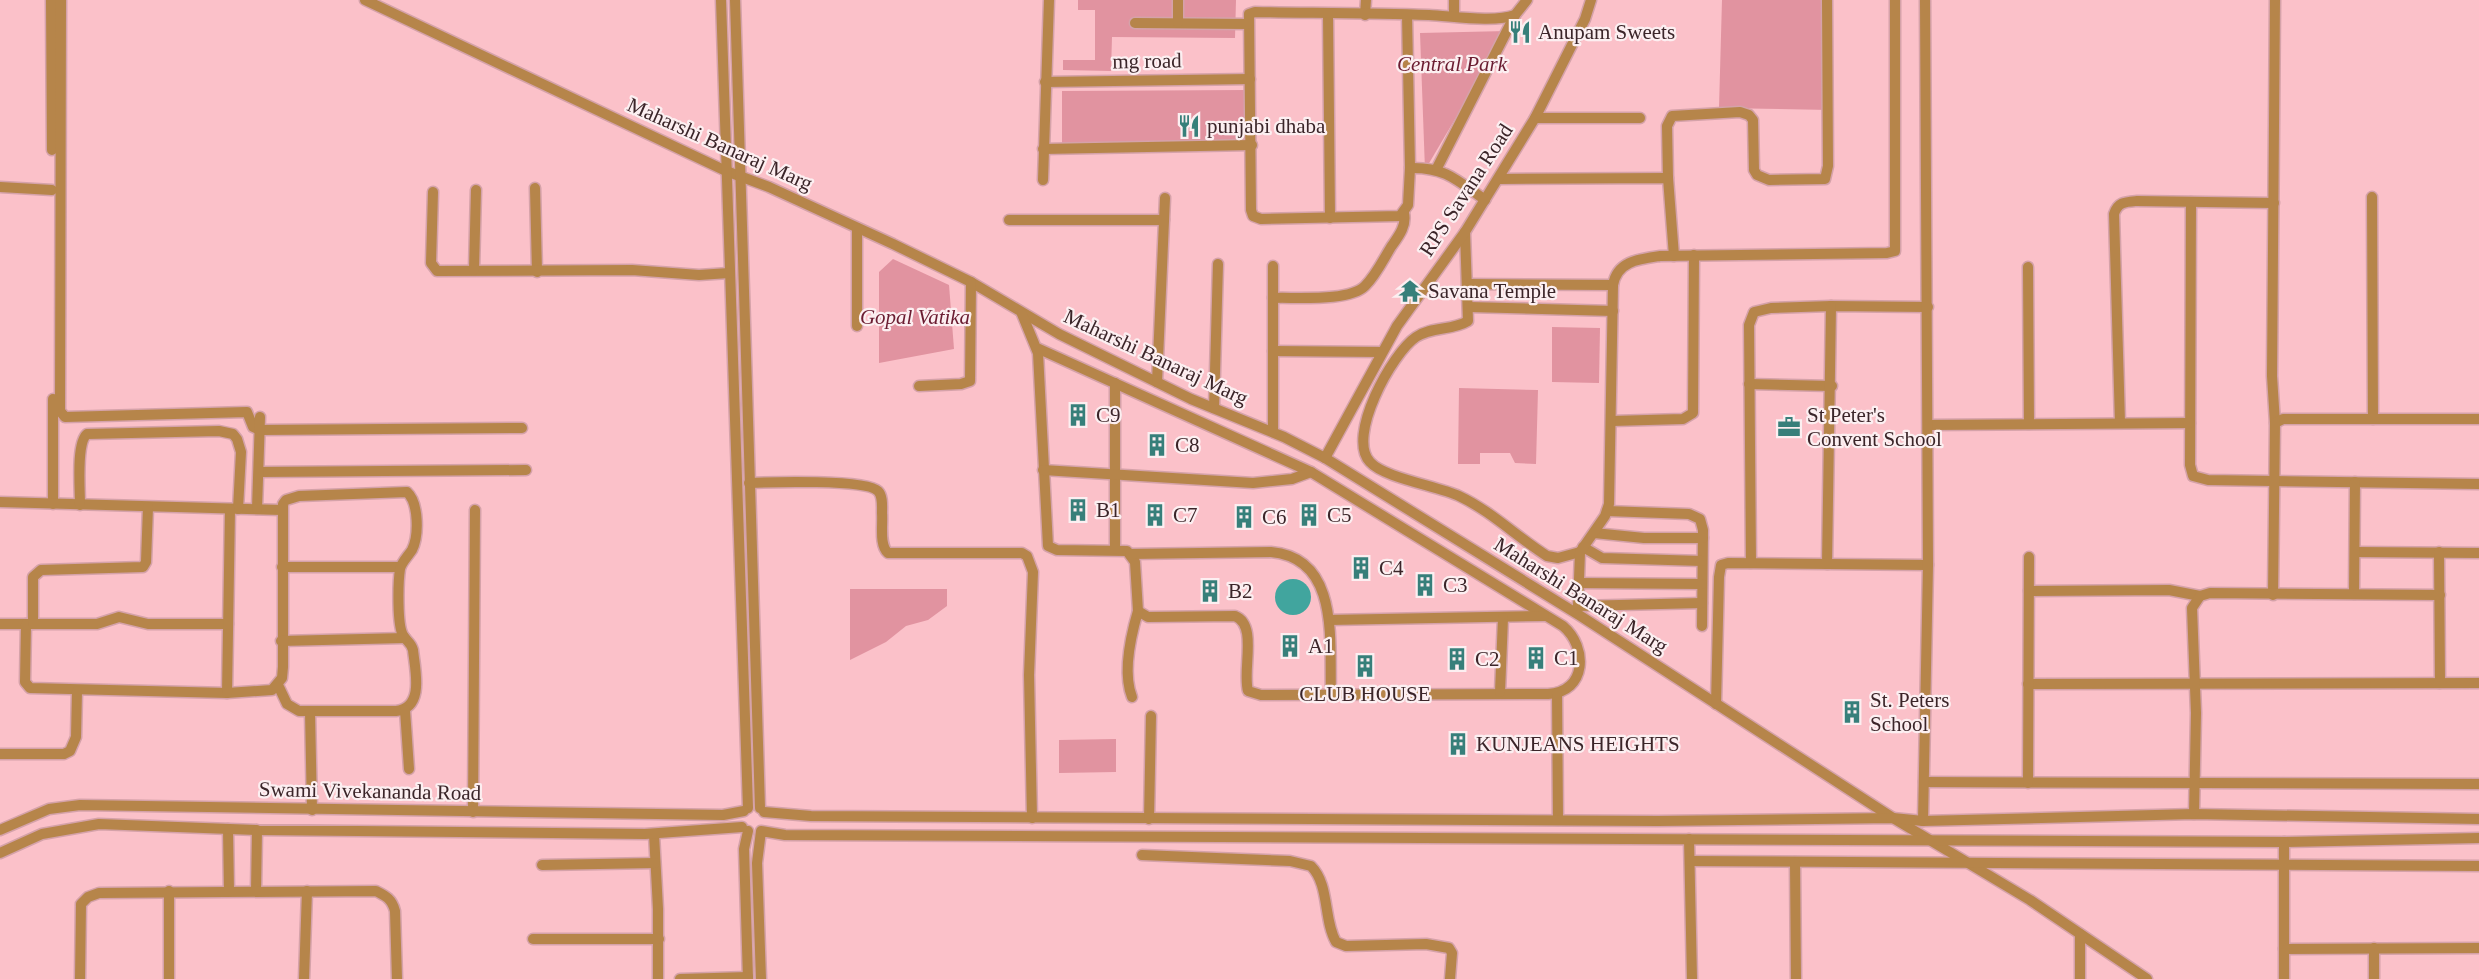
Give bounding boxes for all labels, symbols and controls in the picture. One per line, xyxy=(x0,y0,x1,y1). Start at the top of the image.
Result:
restaurant icon: Anupam Sweets xyxy=(1507,19,1533,45)
place label: Anupam Sweets xyxy=(1538,20,1675,44)
street label: mg road xyxy=(1112,48,1182,74)
park label: Central Park xyxy=(1397,52,1508,76)
street label: Maharshi Banaraj Marg xyxy=(624,92,817,196)
restaurant icon: punjabi dhaba xyxy=(1176,113,1202,139)
place label: punjabi dhaba xyxy=(1207,114,1326,138)
street label: RPS Savana Road xyxy=(1414,119,1518,261)
temple icon: Savana Temple xyxy=(1397,278,1423,304)
place label: Savana Temple xyxy=(1428,279,1556,303)
street label: Maharshi Banaraj Marg xyxy=(1060,304,1252,410)
park label: Gopal Vatika xyxy=(860,305,970,329)
building icon: C9 xyxy=(1065,402,1091,428)
place label: C9 xyxy=(1096,403,1121,427)
place label: St Peter's Convent School xyxy=(1807,403,1942,451)
office icon: St Peter's Convent School xyxy=(1776,414,1802,440)
building icon: C8 xyxy=(1144,432,1170,458)
place label: C8 xyxy=(1175,433,1200,457)
building icon: B1 xyxy=(1065,497,1091,523)
place label: B1 xyxy=(1096,498,1121,522)
building icon: C7 xyxy=(1142,502,1168,528)
building icon: C5 xyxy=(1296,502,1322,528)
place label: C7 xyxy=(1173,503,1198,527)
place label: C5 xyxy=(1327,503,1352,527)
building icon: C6 xyxy=(1231,504,1257,530)
place label: C6 xyxy=(1262,505,1287,529)
street label: Maharshi Banaraj Marg xyxy=(1490,532,1673,658)
building icon: C4 xyxy=(1348,555,1374,581)
place label: C4 xyxy=(1379,556,1404,580)
building icon: C3 xyxy=(1412,572,1438,598)
place label: C3 xyxy=(1443,573,1468,597)
building icon: B2 xyxy=(1197,578,1223,604)
place label: B2 xyxy=(1228,579,1253,603)
building icon: A1 xyxy=(1277,633,1303,659)
place label: A1 xyxy=(1308,634,1334,658)
building icon: C1 xyxy=(1523,645,1549,671)
building icon: C2 xyxy=(1444,646,1470,672)
place label: C1 xyxy=(1554,646,1579,670)
place label: C2 xyxy=(1475,647,1500,671)
building icon: CLUB HOUSE xyxy=(1352,653,1378,679)
place label: CLUB HOUSE xyxy=(1299,682,1431,706)
place label: St. Peters School xyxy=(1870,688,1949,736)
building icon: St. Peters School xyxy=(1839,699,1865,725)
building icon: KUNJEANS HEIGHTS xyxy=(1445,731,1471,757)
place label: KUNJEANS HEIGHTS xyxy=(1476,732,1680,756)
street label: Swami Vivekananda Road xyxy=(259,777,482,805)

